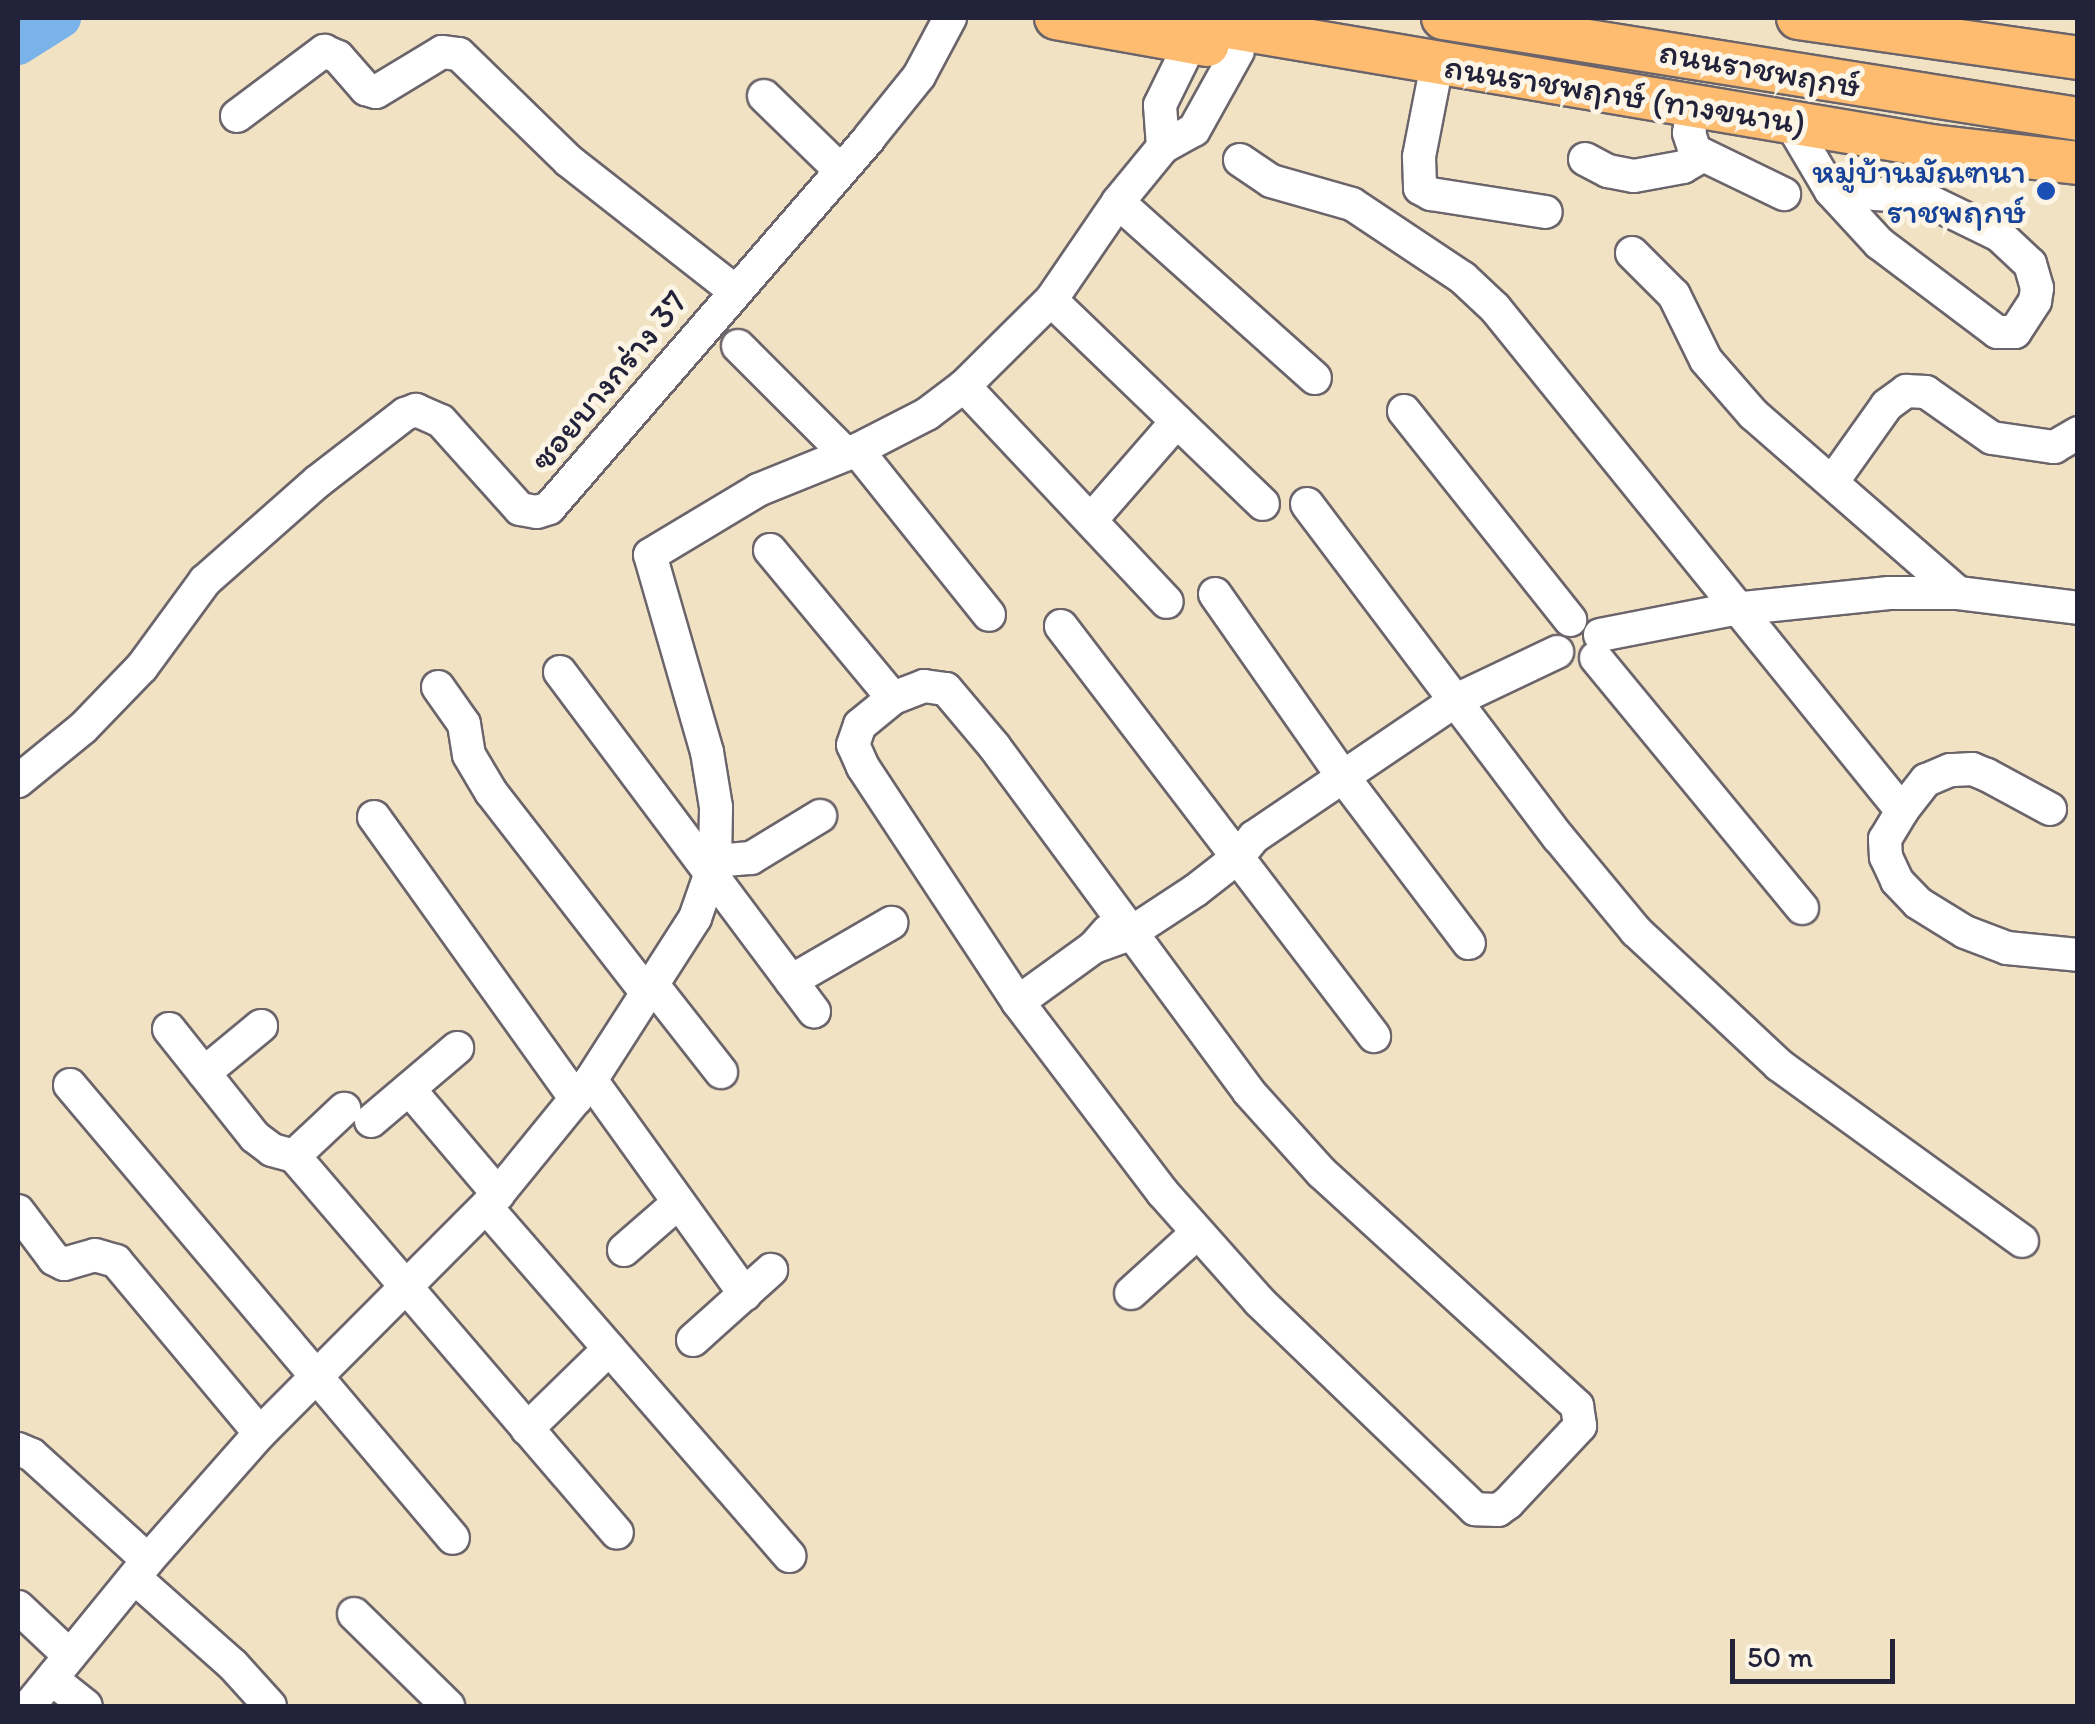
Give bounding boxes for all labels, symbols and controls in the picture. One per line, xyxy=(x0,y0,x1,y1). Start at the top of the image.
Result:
street label: ถนนราชพฤกษ์ xyxy=(1656,30,1864,106)
street label: ถนนราชพฤกษ์ (ทางขนาน) xyxy=(1441,45,1809,143)
place label: หมู่บ้านมัณฑนา ราชพฤกษ์ xyxy=(1812,150,2026,232)
marker: หมู่บ้านมัณฑนา ราชพฤกษ์ xyxy=(2035,180,2057,202)
street label: ซอยบางกร่าง 37 xyxy=(521,281,695,479)
scale bar xyxy=(1735,1619,1900,1681)
text: 50 m xyxy=(1747,1638,1813,1675)

